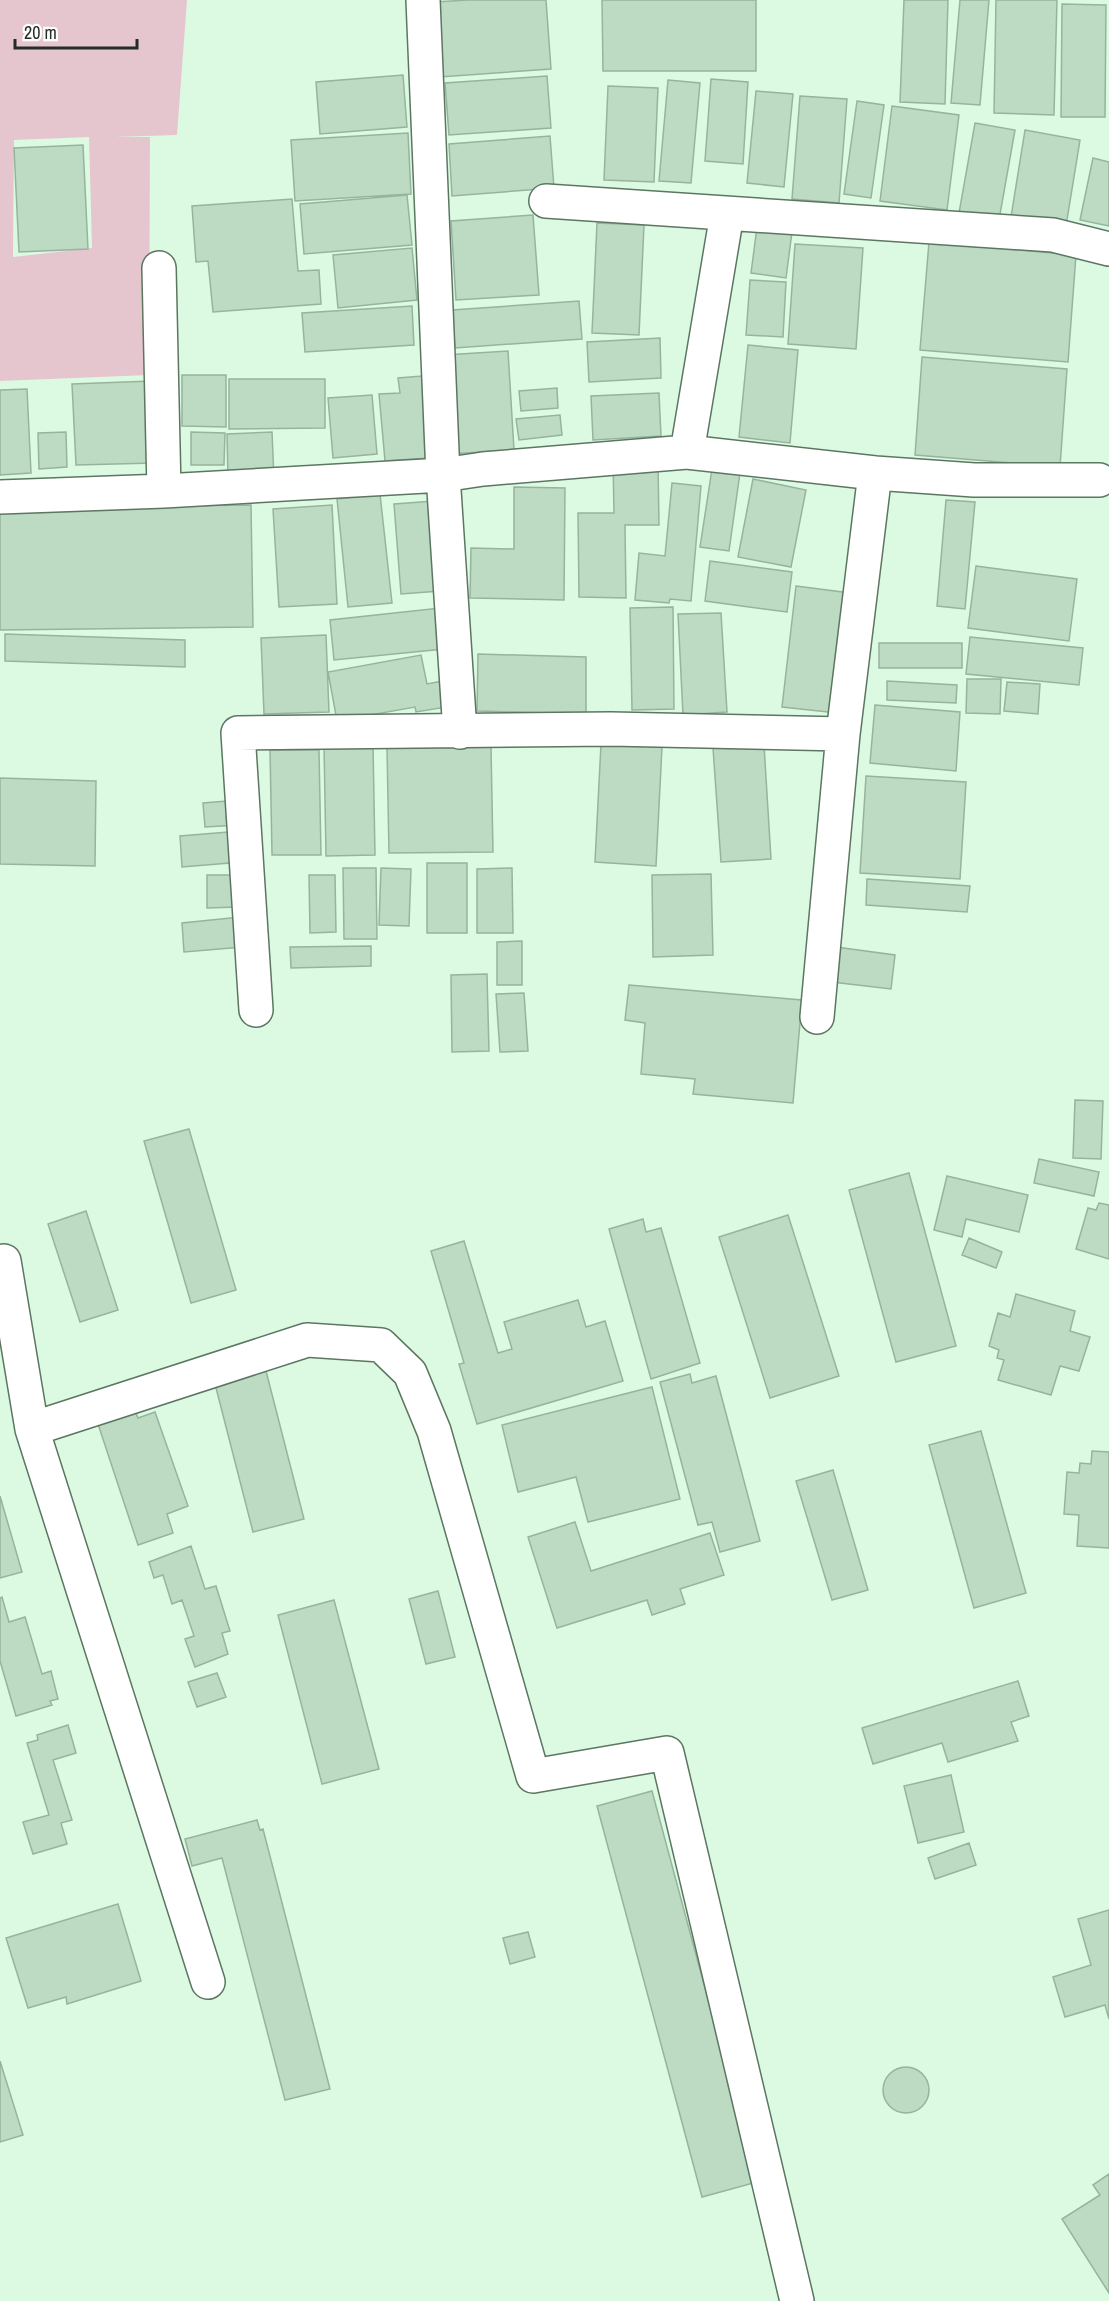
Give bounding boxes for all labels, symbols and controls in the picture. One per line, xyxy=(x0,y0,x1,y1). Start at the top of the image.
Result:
scale bar xyxy=(15,12,136,50)
text: 20 m xyxy=(24,20,57,45)

